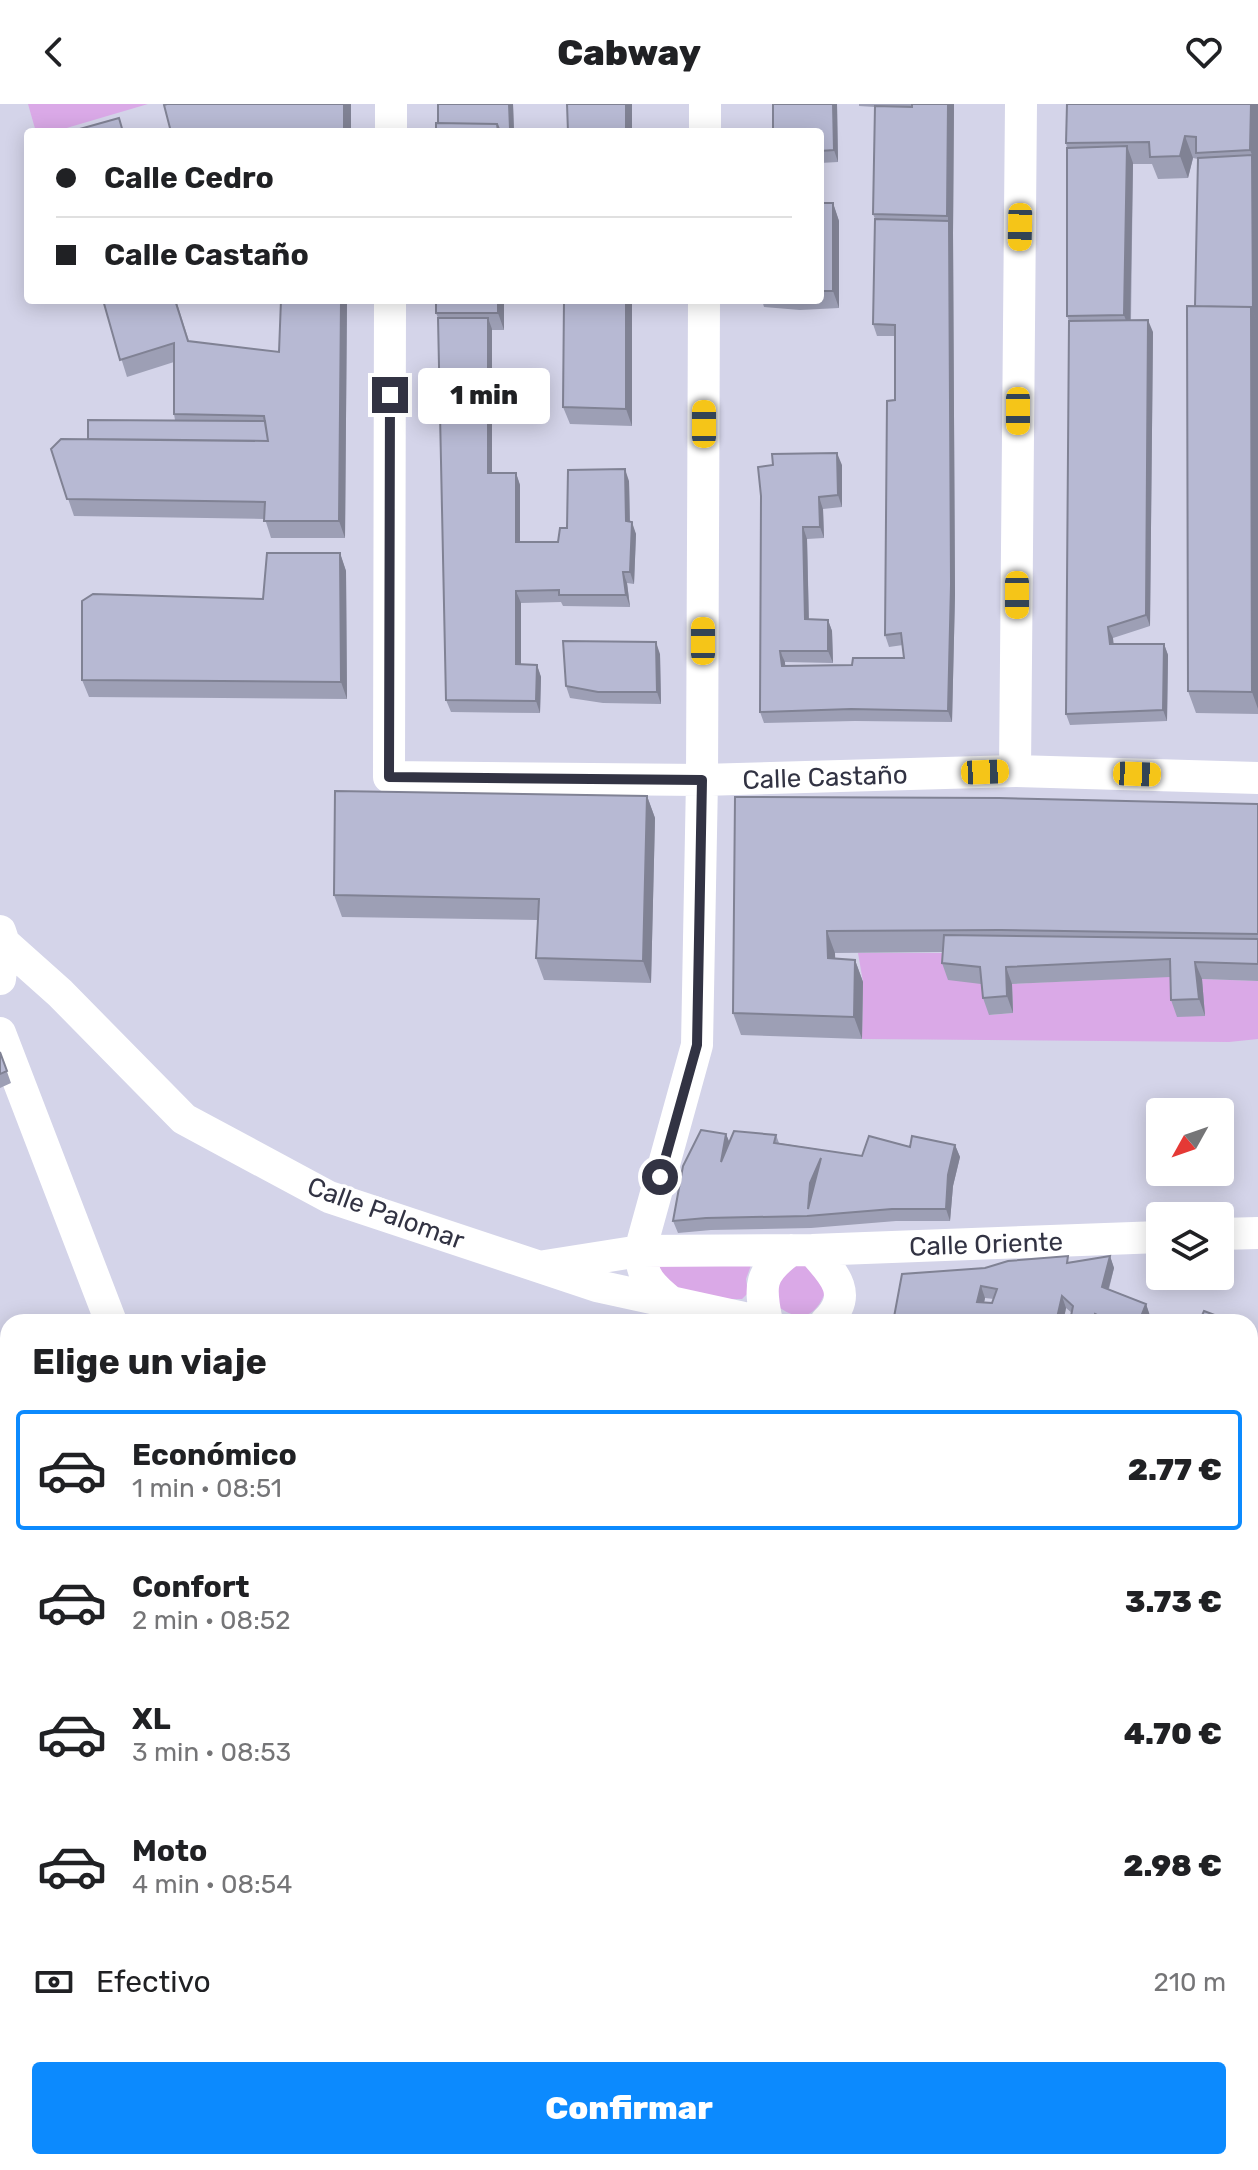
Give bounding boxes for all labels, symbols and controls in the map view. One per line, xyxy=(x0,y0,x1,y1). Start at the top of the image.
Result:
icon: back xyxy=(32,30,76,74)
icon: heart xyxy=(1182,30,1226,74)
text: Cabway xyxy=(557,31,701,74)
text: Calle Cedro xyxy=(104,160,274,196)
car xyxy=(1008,203,1032,251)
text: Calle Castaño xyxy=(104,237,309,273)
callout: 1 min xyxy=(418,367,550,423)
route end xyxy=(372,377,408,413)
text: 1 min xyxy=(450,380,518,411)
car xyxy=(1006,387,1030,435)
car xyxy=(692,400,716,448)
car xyxy=(1005,571,1029,619)
car xyxy=(691,617,715,665)
street label: Calle Castaño xyxy=(742,759,908,796)
car xyxy=(961,759,1009,785)
car xyxy=(1113,761,1161,787)
north arrow xyxy=(1146,1098,1234,1186)
map controls xyxy=(1146,1098,1234,1290)
route start xyxy=(642,1159,678,1195)
street label: Calle Palomar xyxy=(303,1171,469,1256)
button: layers xyxy=(1146,1202,1234,1290)
street label: Calle Oriente xyxy=(909,1226,1063,1263)
text: Elige un viaje xyxy=(32,1340,267,1383)
icon: car xyxy=(36,1434,108,1506)
text: Económico xyxy=(132,1437,297,1473)
text: 2.77 € xyxy=(1128,1452,1222,1488)
text: 1 min · 08:51 xyxy=(132,1473,282,1504)
icon: car xyxy=(36,1566,108,1638)
text: Confort xyxy=(132,1569,250,1605)
text: 3.73 € xyxy=(1125,1584,1222,1620)
text: 2 min · 08:52 xyxy=(132,1605,291,1636)
icon: car xyxy=(36,1698,108,1770)
text: XL xyxy=(132,1701,171,1737)
text: 4.70 € xyxy=(1124,1716,1222,1752)
text: 3 min · 08:53 xyxy=(132,1737,291,1768)
icon: car xyxy=(36,1830,108,1902)
text: Moto xyxy=(132,1833,207,1869)
text: 2.98 € xyxy=(1123,1848,1222,1884)
text: 4 min · 08:54 xyxy=(132,1869,292,1900)
icon: cash xyxy=(32,1960,76,2004)
text: Efectivo xyxy=(96,1964,211,2000)
text: 210 m xyxy=(1154,1967,1226,1998)
button: Confirmar xyxy=(32,2062,1226,2154)

